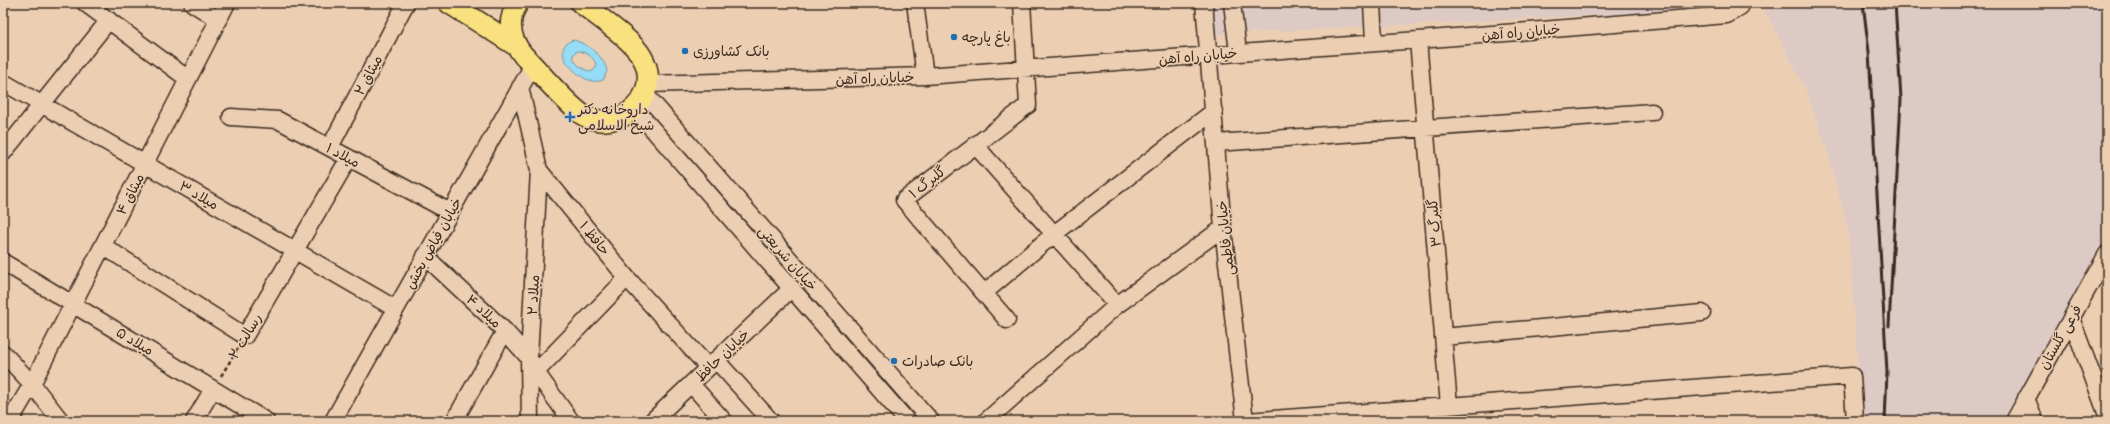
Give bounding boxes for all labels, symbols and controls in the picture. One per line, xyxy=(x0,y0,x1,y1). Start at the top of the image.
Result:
street label: خیابان راه آهن xyxy=(1481,20,1561,44)
place label: باغ پارچه xyxy=(962,28,1011,47)
marker: باغ پارچه xyxy=(949,32,959,42)
place label: بانک کشاورزی xyxy=(693,42,770,60)
street label: خیابان راه آهن xyxy=(1158,44,1238,68)
marker: بانک کشاورزی xyxy=(680,46,690,56)
street label: میثاق ۲ xyxy=(350,52,386,98)
street label: خیابان راه آهن xyxy=(835,68,915,88)
place label: داروخانه دکتر شیخ الاسلامی xyxy=(577,100,654,135)
marker: داروخانه دکتر شیخ الاسلامی xyxy=(565,112,575,122)
street label: میلاد ۱ xyxy=(323,139,363,171)
street label: گلبرگ ۱ xyxy=(905,162,949,202)
street label: میثاق ۴ xyxy=(112,170,148,218)
street label: میلاد ۳ xyxy=(176,177,222,213)
street label: خیابان فیاض بخش xyxy=(400,194,466,292)
street label: گلبرگ ۳ xyxy=(1423,198,1445,248)
street label: خیابان فاطمی xyxy=(1212,200,1238,276)
street label: حافظ ۱ xyxy=(576,217,614,259)
street label: خیابان شریعتی xyxy=(755,222,821,294)
street label: میلاد ۲ xyxy=(523,274,543,316)
street label: میلاد ۴ xyxy=(463,290,505,332)
street label: فرعی گلستان xyxy=(2034,302,2086,372)
street label: رسالت ۲ xyxy=(224,310,266,362)
street label: میلاد ۵ xyxy=(113,323,157,359)
street label: خیابان حافظ xyxy=(691,325,753,385)
place label: بانک صادرات xyxy=(902,352,973,370)
marker: بانک صادرات xyxy=(889,356,899,366)

